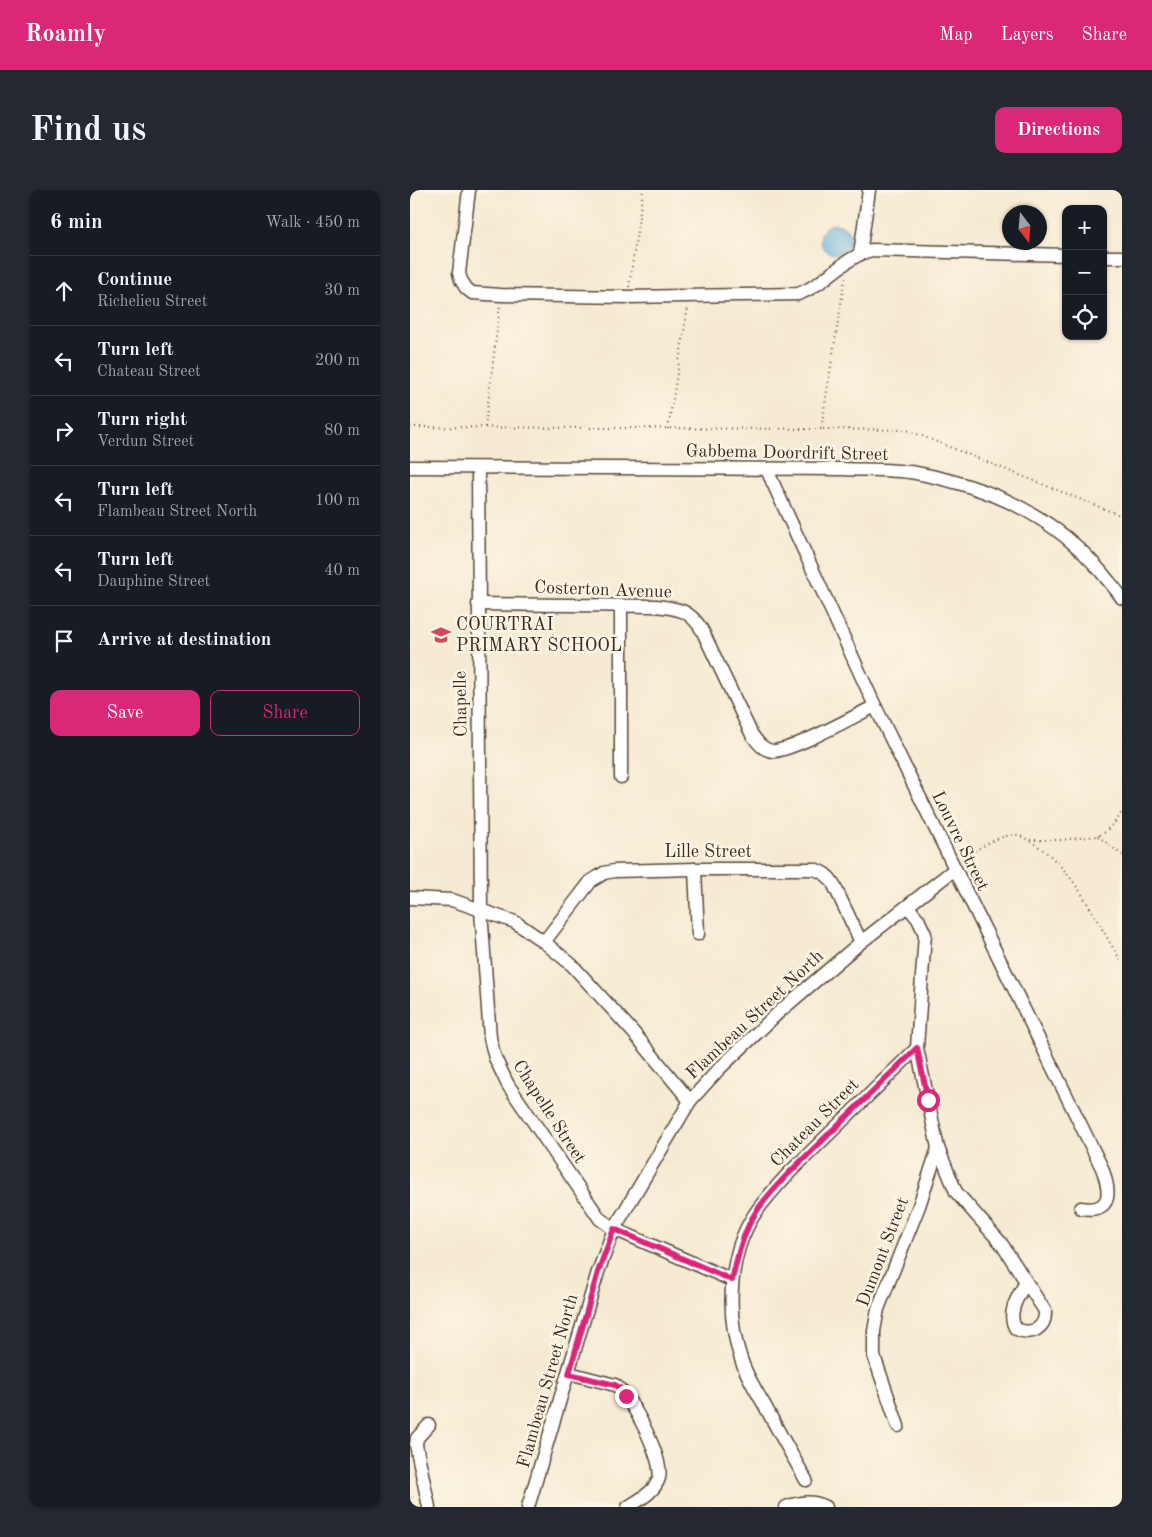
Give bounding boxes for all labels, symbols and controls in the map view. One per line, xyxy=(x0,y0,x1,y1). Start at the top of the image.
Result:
text: Roamly xyxy=(25,23,106,47)
text: Map xyxy=(939,26,973,44)
text: Layers xyxy=(1001,26,1053,44)
text: Share xyxy=(1081,26,1127,44)
button: Directions xyxy=(995,107,1122,153)
text: Find us xyxy=(30,113,146,148)
north arrow xyxy=(1002,205,1047,250)
map controls xyxy=(1062,205,1107,340)
button: + xyxy=(1062,205,1107,250)
text: 6 min xyxy=(50,212,103,233)
text: Walk · 450 m xyxy=(265,215,360,231)
button: − xyxy=(1062,250,1107,295)
text: Continue xyxy=(97,271,172,290)
icon: ahead xyxy=(50,277,78,305)
text: 30 m xyxy=(324,283,360,299)
text: Richelieu Street xyxy=(97,294,207,310)
button: locate xyxy=(1062,295,1107,340)
text: Turn left xyxy=(97,341,174,360)
icon: left xyxy=(50,347,78,375)
text: 200 m xyxy=(315,353,360,369)
text: Chateau Street xyxy=(97,364,201,380)
text: Turn right xyxy=(97,411,187,430)
icon: right xyxy=(50,417,78,445)
text: 80 m xyxy=(324,423,360,439)
text: Verdun Street xyxy=(97,434,194,450)
street label: Gabbema Doordrift Street xyxy=(686,442,888,464)
text: Turn left xyxy=(97,481,174,500)
icon: left xyxy=(50,487,78,515)
text: 100 m xyxy=(315,493,360,509)
text: Flambeau Street North xyxy=(97,504,257,520)
text: Turn left xyxy=(97,551,174,570)
icon: left xyxy=(50,557,78,585)
text: 40 m xyxy=(324,563,360,579)
text: Dauphine Street xyxy=(97,574,210,590)
street label: Costerton Avenue xyxy=(534,579,672,601)
place label: COURTRAI PRIMARY SCHOOL xyxy=(456,616,622,655)
school or university icon: COURTRAI PRIMARY SCHOOL xyxy=(430,624,452,646)
icon: arrive xyxy=(50,627,78,655)
text: Arrive at destination xyxy=(97,631,271,650)
street label: Chapelle xyxy=(451,671,471,737)
button: Save xyxy=(50,690,200,736)
button: Share xyxy=(210,690,360,736)
street label: Louvre Street xyxy=(928,788,992,894)
street label: Lille Street xyxy=(664,843,752,861)
street label: Flambeau Street North xyxy=(683,947,827,1083)
street label: Chapelle Street xyxy=(509,1057,589,1167)
street label: Chateau Street xyxy=(767,1075,863,1171)
route start xyxy=(917,1089,940,1112)
street label: Dumont Street xyxy=(854,1195,912,1309)
street label: Flambeau Street North xyxy=(515,1292,582,1470)
route end xyxy=(615,1385,638,1408)

